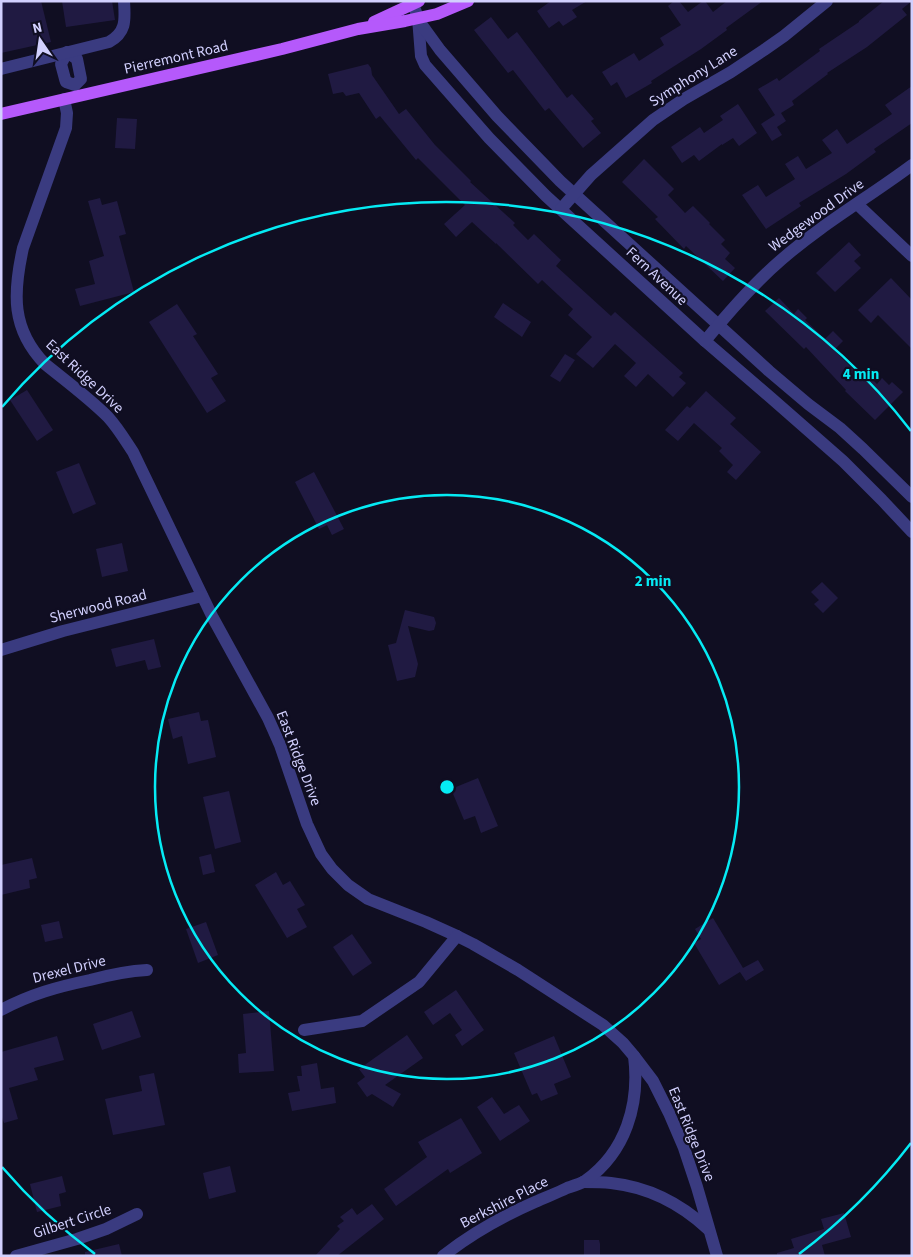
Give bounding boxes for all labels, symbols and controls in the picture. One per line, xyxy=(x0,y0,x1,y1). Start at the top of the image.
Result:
north arrow xyxy=(15,15,65,65)
text: N xyxy=(31,18,44,39)
street label: Pierremont Road xyxy=(122,35,230,80)
street label: Symphony Lane xyxy=(645,41,742,112)
street label: Wedgewood Drive xyxy=(764,174,868,257)
street label: Fern Avenue xyxy=(621,242,692,310)
street label: East Ridge Drive xyxy=(41,334,129,418)
text: 4 min xyxy=(843,364,879,385)
text: 2 min xyxy=(635,571,671,592)
street label: Sherwood Road xyxy=(47,584,149,629)
street label: East Ridge Drive xyxy=(271,708,326,809)
centre of rings xyxy=(438,778,456,796)
street label: Drexel Drive xyxy=(30,950,108,989)
street label: East Ridge Drive xyxy=(663,1084,720,1185)
street label: Berkshire Place xyxy=(457,1171,552,1234)
street label: Gilbert Circle xyxy=(30,1199,114,1244)

